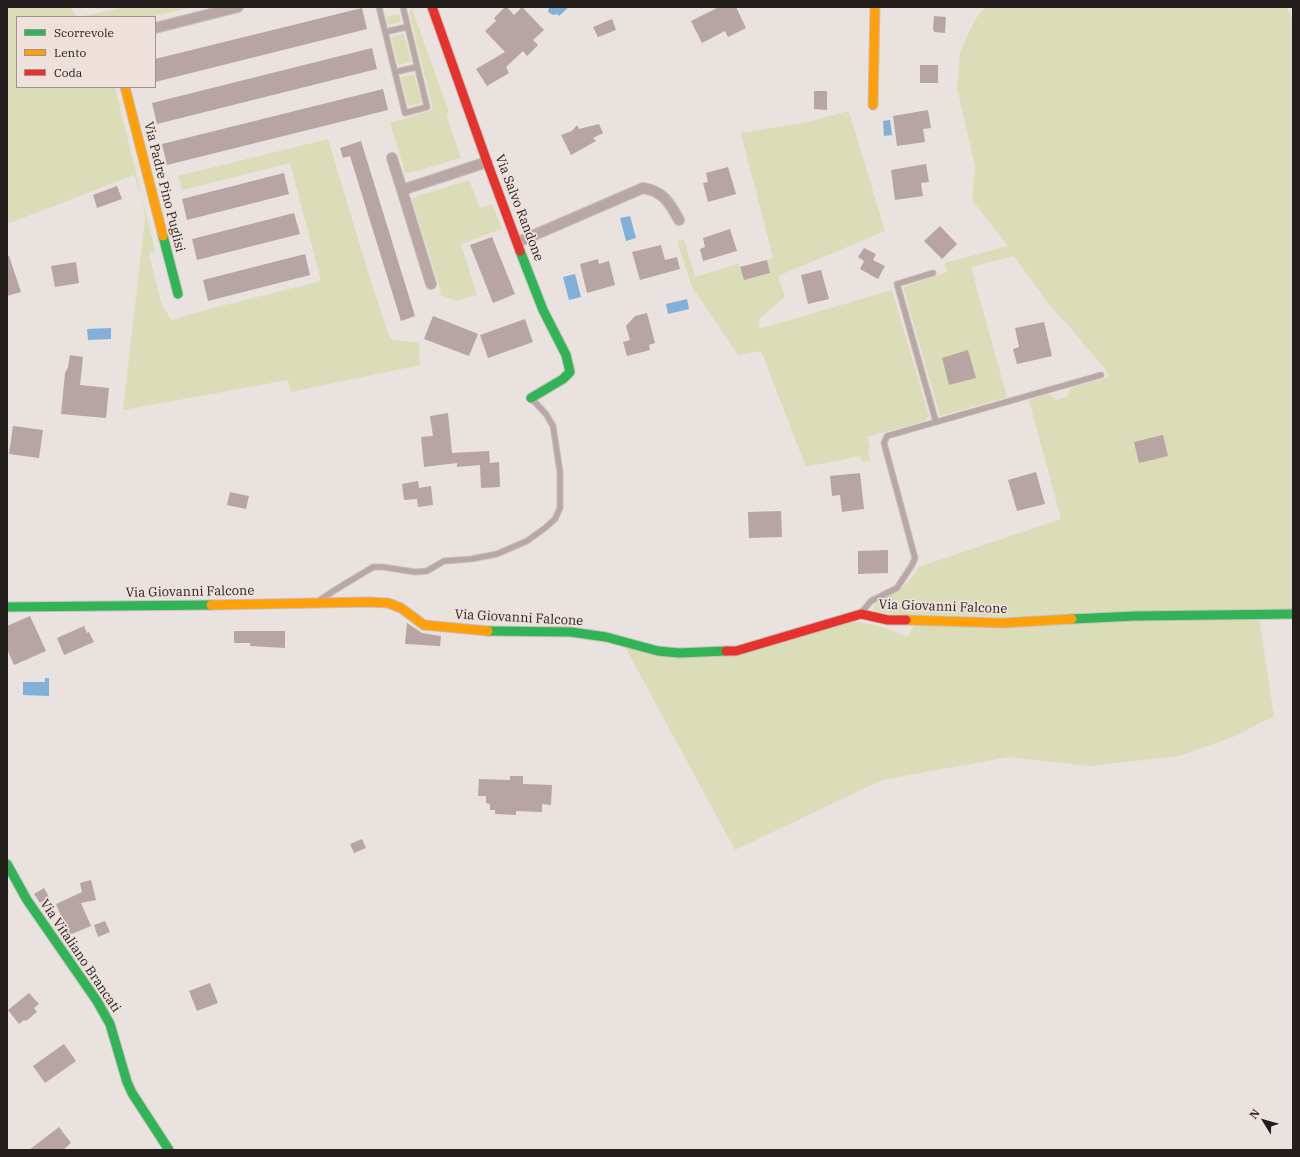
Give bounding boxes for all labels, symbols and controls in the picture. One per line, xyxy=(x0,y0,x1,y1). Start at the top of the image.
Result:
legend xyxy=(16,16,156,88)
text: Scorrevole xyxy=(54,25,114,40)
text: Lento xyxy=(54,45,86,60)
text: Coda xyxy=(54,65,82,80)
street label: Via Padre Pino Puglisi xyxy=(140,120,188,254)
street label: Via Salvo Randone xyxy=(491,152,547,264)
street label: Via Giovanni Falcone xyxy=(126,583,254,601)
street label: Via Giovanni Falcone xyxy=(878,597,1008,617)
street label: Via Giovanni Falcone xyxy=(454,607,584,629)
street label: Via Vitaliano Brancati xyxy=(36,897,124,1015)
north arrow xyxy=(1244,1101,1284,1141)
text: N xyxy=(1246,1106,1263,1121)

